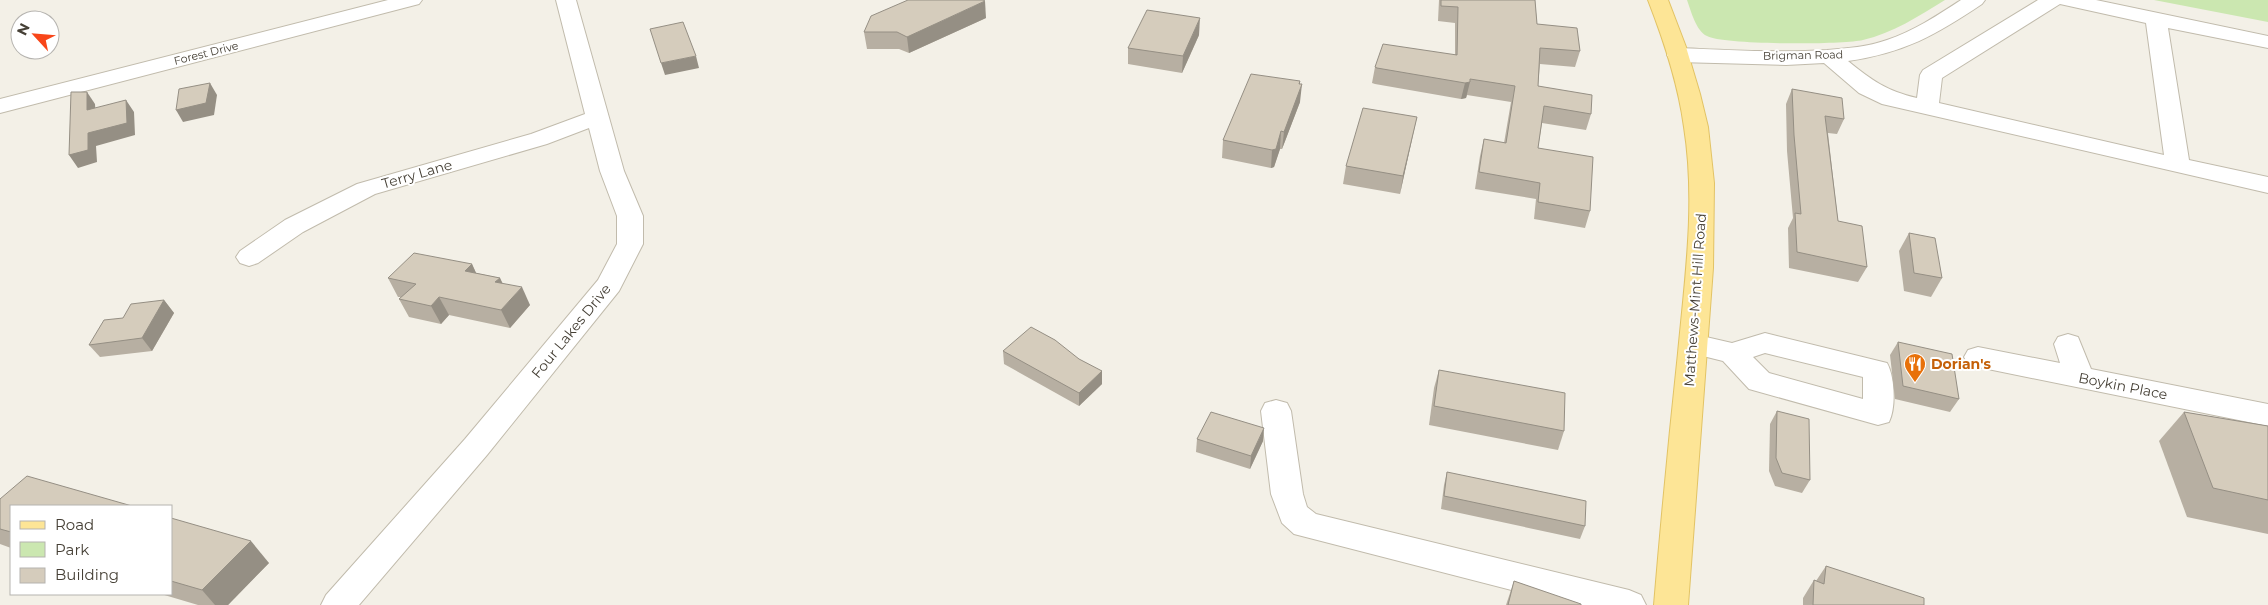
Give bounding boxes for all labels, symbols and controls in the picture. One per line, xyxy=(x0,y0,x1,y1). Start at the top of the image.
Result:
north arrow xyxy=(10,10,60,60)
text: N xyxy=(13,20,34,38)
street label: Forest Drive xyxy=(172,38,240,68)
street label: Brigman Road xyxy=(1763,47,1843,63)
street label: Terry Lane xyxy=(380,155,454,193)
street label: Matthews-Mint Hill Road xyxy=(1680,213,1710,387)
street label: Four Lakes Drive xyxy=(527,280,615,382)
restaurant icon: Dorian's xyxy=(1903,352,1927,383)
place label: Dorian's xyxy=(1931,355,1991,373)
street label: Boykin Place xyxy=(2077,369,2169,403)
legend xyxy=(10,505,172,595)
text: Road xyxy=(55,515,94,534)
text: Park xyxy=(55,540,89,559)
text: Building xyxy=(55,565,119,584)

